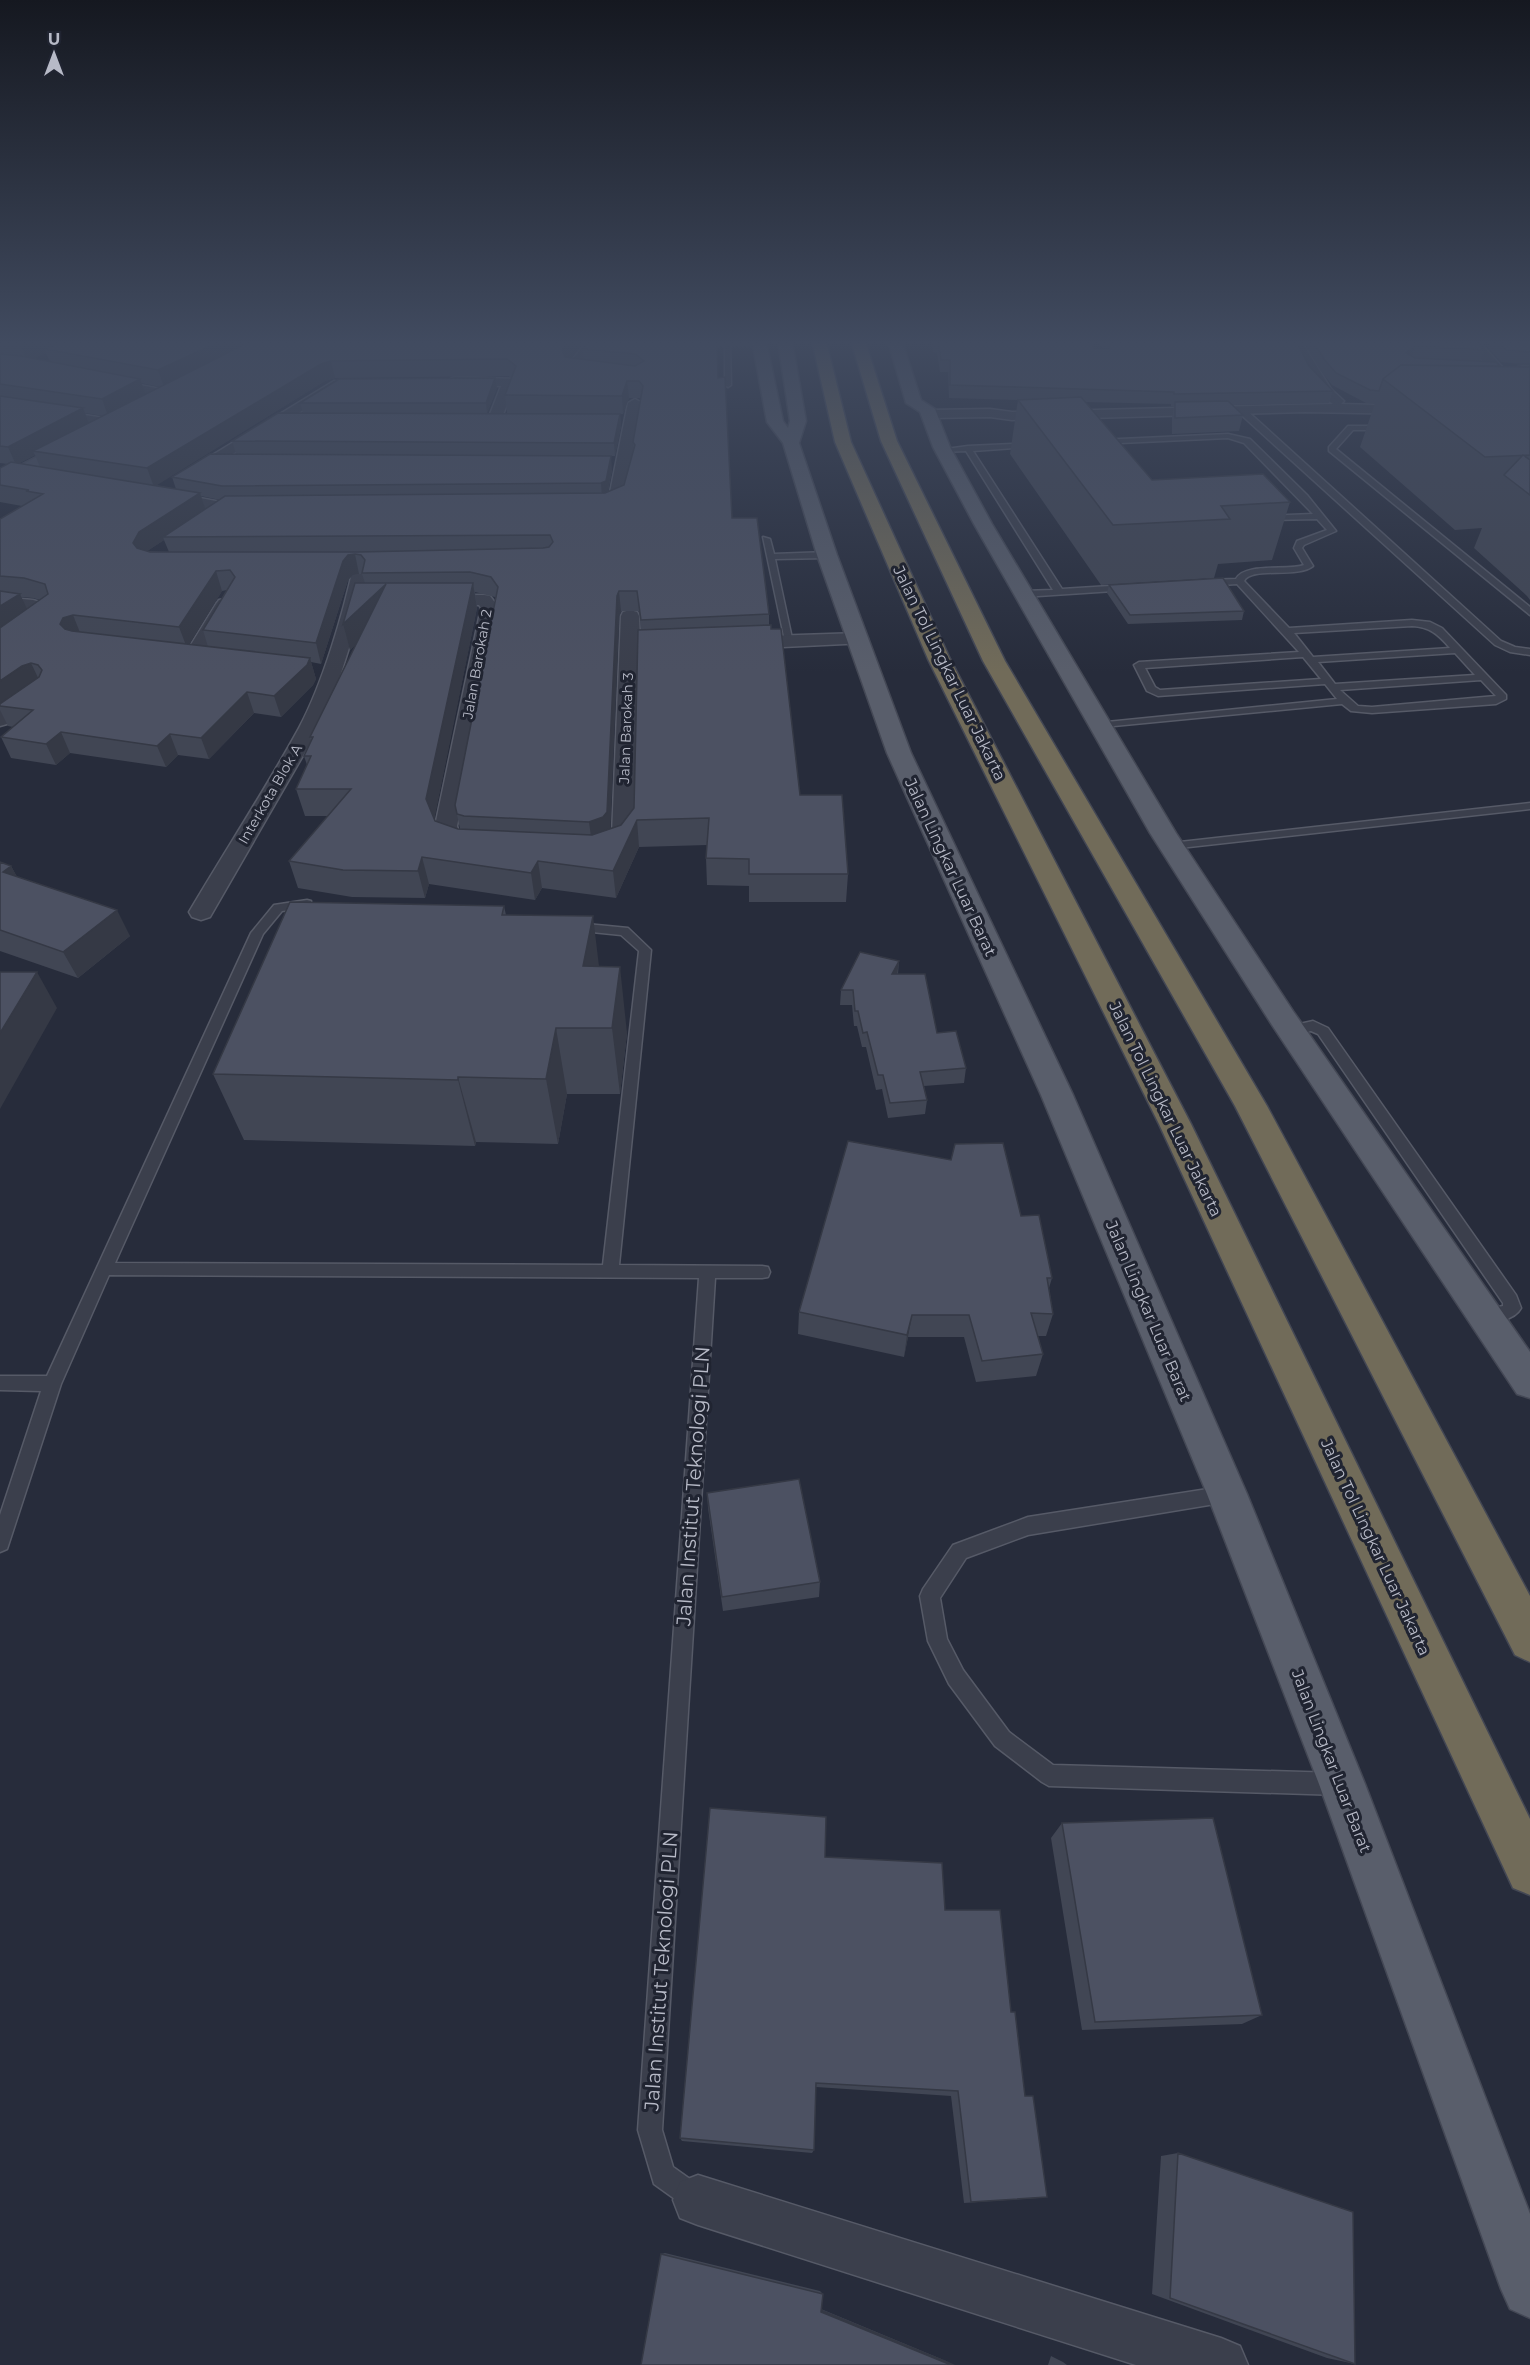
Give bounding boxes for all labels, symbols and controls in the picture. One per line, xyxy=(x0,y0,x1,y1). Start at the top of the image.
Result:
north arrow xyxy=(24,24,84,84)
text: U xyxy=(48,30,60,49)
street label: Jalan Tol Lingkar Luar Jakarta xyxy=(889,562,1010,784)
street label: Jalan Barokah 2 xyxy=(458,608,496,721)
street label: Jalan Barokah 3 xyxy=(615,672,637,785)
street label: Interkota Blok A xyxy=(234,740,306,847)
street label: Jalan Lingkar Luar Barat xyxy=(900,774,1000,960)
street label: Jalan Tol Lingkar Luar Jakarta xyxy=(1105,998,1226,1220)
street label: Jalan Lingkar Luar Barat xyxy=(1101,1217,1195,1405)
street label: Jalan Institut Teknologi PLN xyxy=(671,1345,715,1628)
street label: Jalan Tol Lingkar Luar Jakarta xyxy=(1317,1435,1434,1658)
street label: Jalan Lingkar Luar Barat xyxy=(1287,1666,1375,1856)
street label: Jalan Institut Teknologi PLN xyxy=(639,1830,683,2113)

